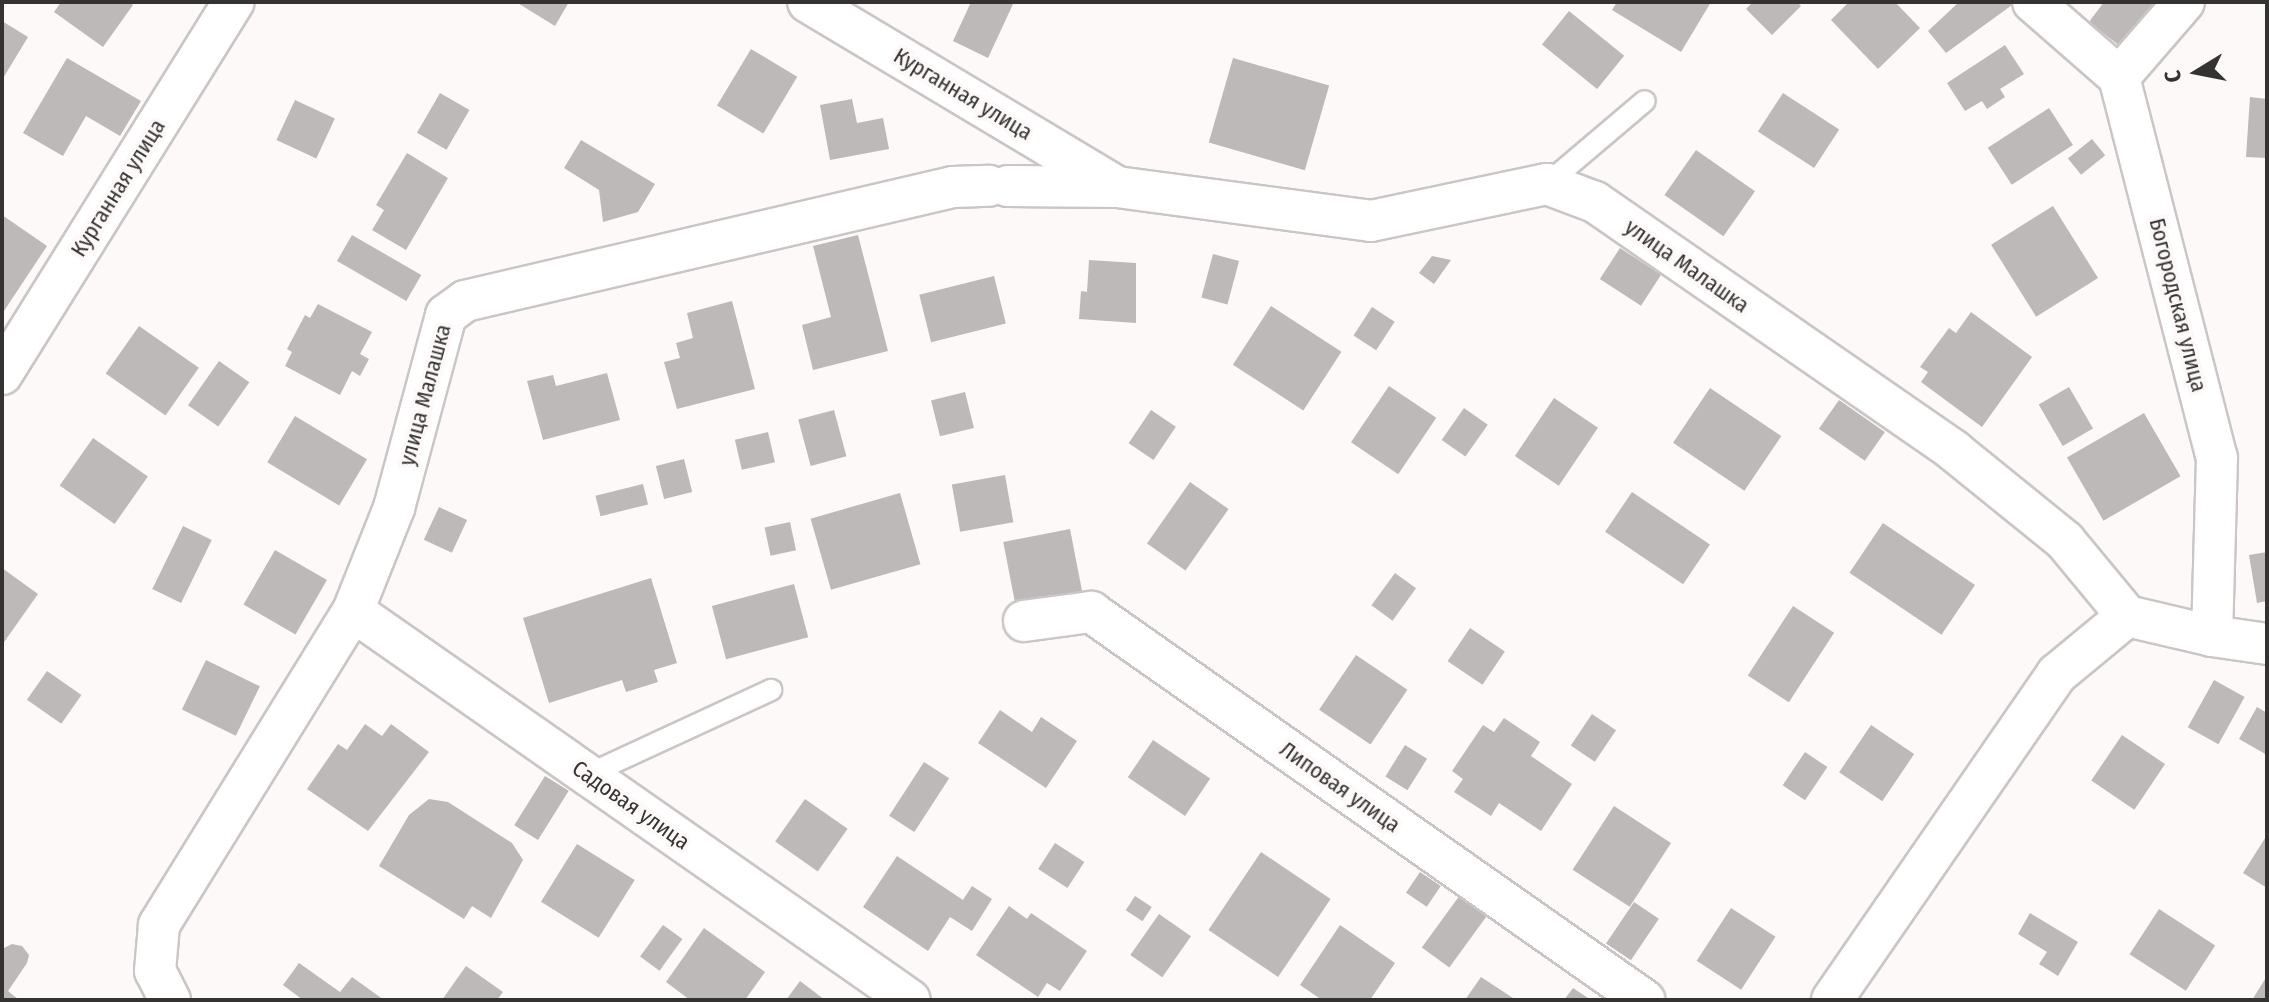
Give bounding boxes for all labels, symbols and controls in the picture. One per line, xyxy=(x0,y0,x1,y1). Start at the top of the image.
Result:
north arrow xyxy=(2157,32,2237,112)
street label: Курганная улица xyxy=(889,42,1037,146)
text: С xyxy=(2159,68,2187,84)
street label: Курганная улица xyxy=(65,114,171,262)
street label: улица Малашка xyxy=(1620,214,1754,318)
street label: Богородская улица xyxy=(2144,215,2212,395)
street label: улица Малашка xyxy=(393,321,457,469)
street label: Липовая улица xyxy=(1275,736,1405,838)
street label: Садовая улица xyxy=(567,755,695,855)

